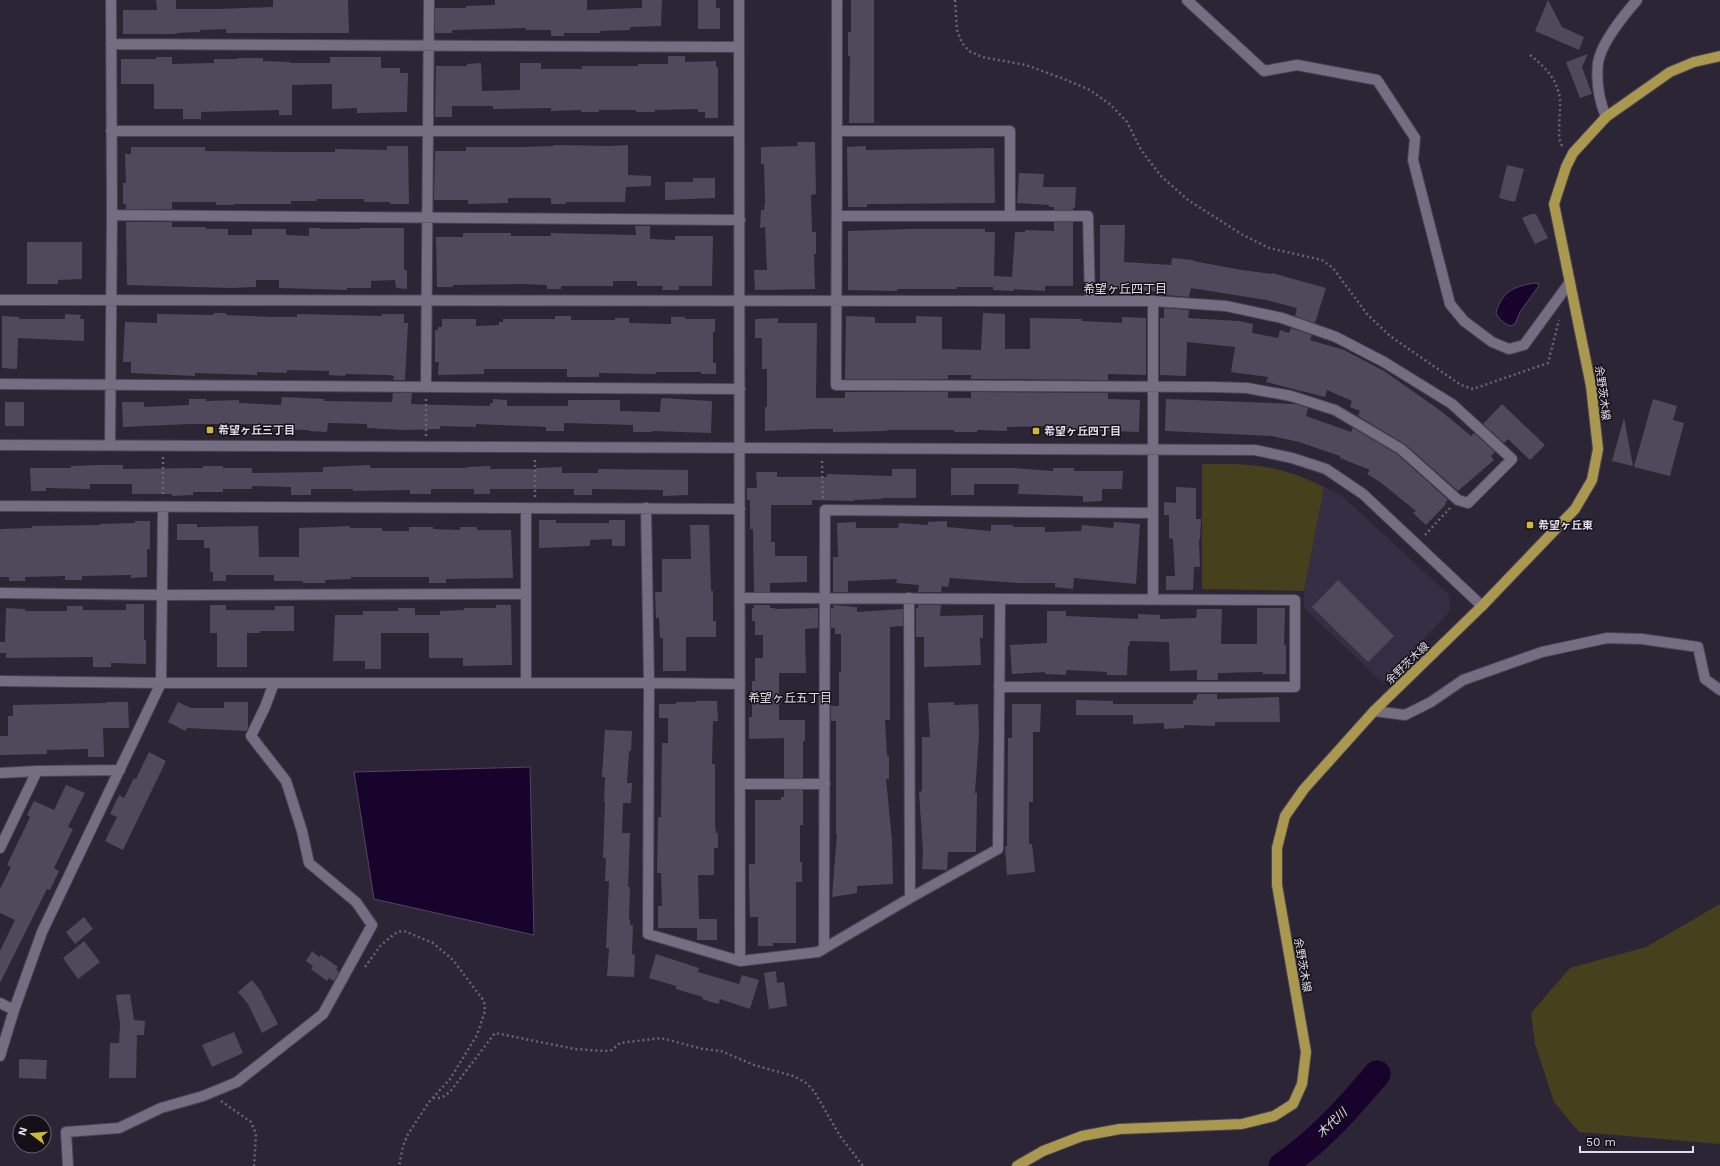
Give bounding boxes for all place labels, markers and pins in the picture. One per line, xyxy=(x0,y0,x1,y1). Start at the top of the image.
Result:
place label: 希望ヶ丘三丁目 xyxy=(218,424,295,437)
marker: 希望ヶ丘三丁目 xyxy=(205,425,215,435)
place label: 希望ヶ丘四丁目 xyxy=(1044,425,1121,438)
marker: 希望ヶ丘四丁目 xyxy=(1031,426,1041,436)
place label: 希望ヶ丘東 xyxy=(1538,519,1593,532)
marker: 希望ヶ丘東 xyxy=(1525,520,1535,530)

